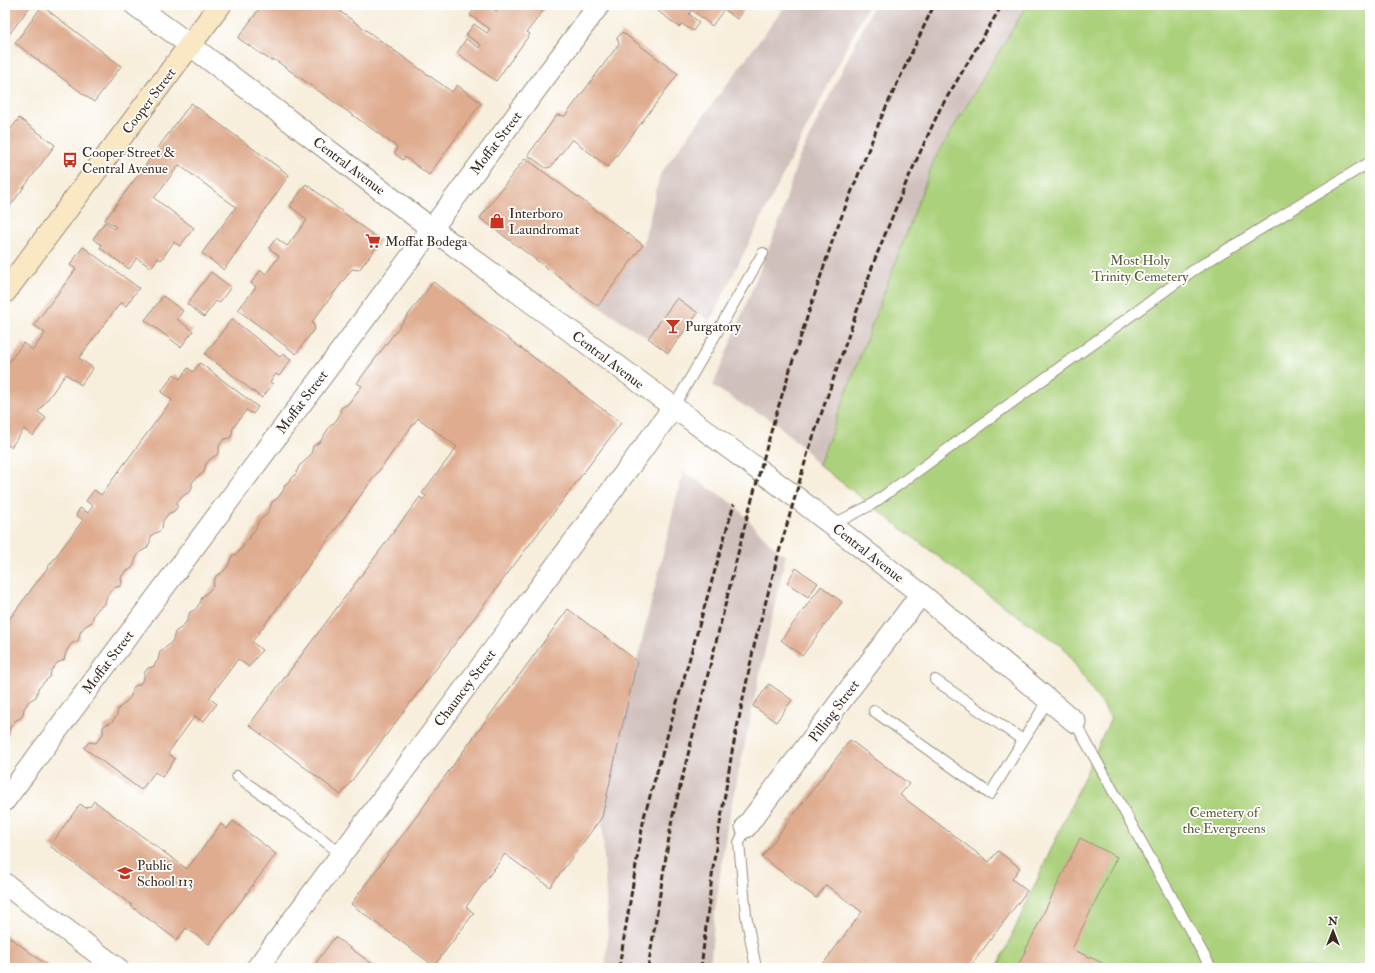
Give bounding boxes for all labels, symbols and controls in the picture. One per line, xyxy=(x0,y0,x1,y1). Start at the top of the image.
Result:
street label: Cooper Street xyxy=(119,64,181,138)
street label: Moffat Street xyxy=(467,108,526,178)
street label: Central Avenue xyxy=(310,133,388,199)
place label: Cooper Street & Central Avenue xyxy=(82,144,176,177)
bus stop icon: Cooper Street & Central Avenue xyxy=(61,151,79,169)
place label: Interboro Laundromat xyxy=(509,205,580,238)
shop icon: Interboro Laundromat xyxy=(488,212,506,230)
supermarket icon: Moffat Bodega xyxy=(364,232,382,250)
place label: Moffat Bodega xyxy=(385,233,468,250)
park label: Most Holy Trinity Cemetery xyxy=(1092,252,1189,286)
bar icon: Purgatory xyxy=(664,317,682,335)
place label: Purgatory xyxy=(685,318,742,336)
street label: Central Avenue xyxy=(569,327,647,393)
street label: Moffat Street xyxy=(273,367,332,437)
street label: Central Avenue xyxy=(829,520,907,586)
street label: Moffat Street xyxy=(79,627,138,697)
street label: Chauncey Street xyxy=(430,646,501,731)
street label: Pilling Street xyxy=(805,676,863,745)
park label: Cemetery of the Evergreens xyxy=(1182,804,1266,837)
place label: Public School 113 xyxy=(137,857,193,890)
school or university icon: Public School 113 xyxy=(116,864,134,882)
north arrow xyxy=(1313,911,1353,951)
text: N xyxy=(1327,915,1339,928)

